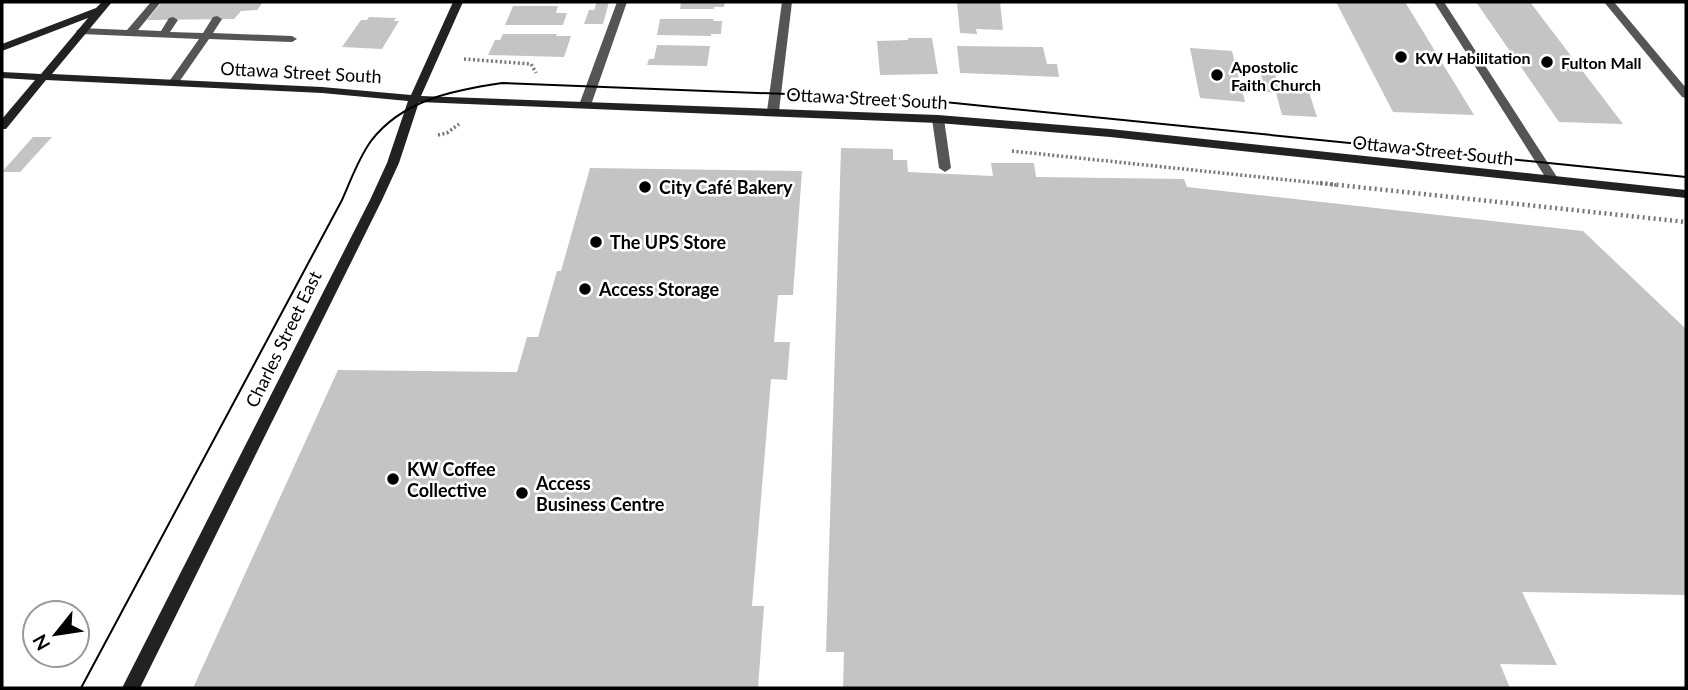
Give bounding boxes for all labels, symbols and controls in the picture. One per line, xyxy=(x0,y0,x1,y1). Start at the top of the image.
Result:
place label: KW Habilitation xyxy=(1415,48,1530,67)
marker: KW Habilitation xyxy=(1393,49,1409,65)
place label: Fulton Mall xyxy=(1561,53,1641,72)
marker: Fulton Mall xyxy=(1539,54,1555,70)
street label: Ottawa Street South xyxy=(220,57,382,87)
place label: Apostolic Faith Church xyxy=(1230,57,1321,94)
marker: Apostolic Faith Church xyxy=(1209,67,1225,83)
street label: Ottawa Street South xyxy=(786,83,948,113)
street label: Ottawa Street South xyxy=(1351,131,1515,169)
place label: City Café Bakery xyxy=(659,176,793,198)
marker: City Café Bakery xyxy=(637,179,653,195)
place label: The UPS Store xyxy=(610,231,726,253)
marker: The UPS Store xyxy=(588,234,604,250)
street label: Charles Street East xyxy=(240,267,326,411)
place label: Access Storage xyxy=(598,278,720,300)
marker: Access Storage xyxy=(577,281,593,297)
place label: KW Coffee Collective xyxy=(407,458,496,501)
marker: KW Coffee Collective xyxy=(385,471,401,487)
place label: Access Business Centre xyxy=(535,472,665,515)
marker: Access Business Centre xyxy=(514,485,530,501)
north arrow xyxy=(21,599,91,669)
text: N xyxy=(27,631,54,655)

